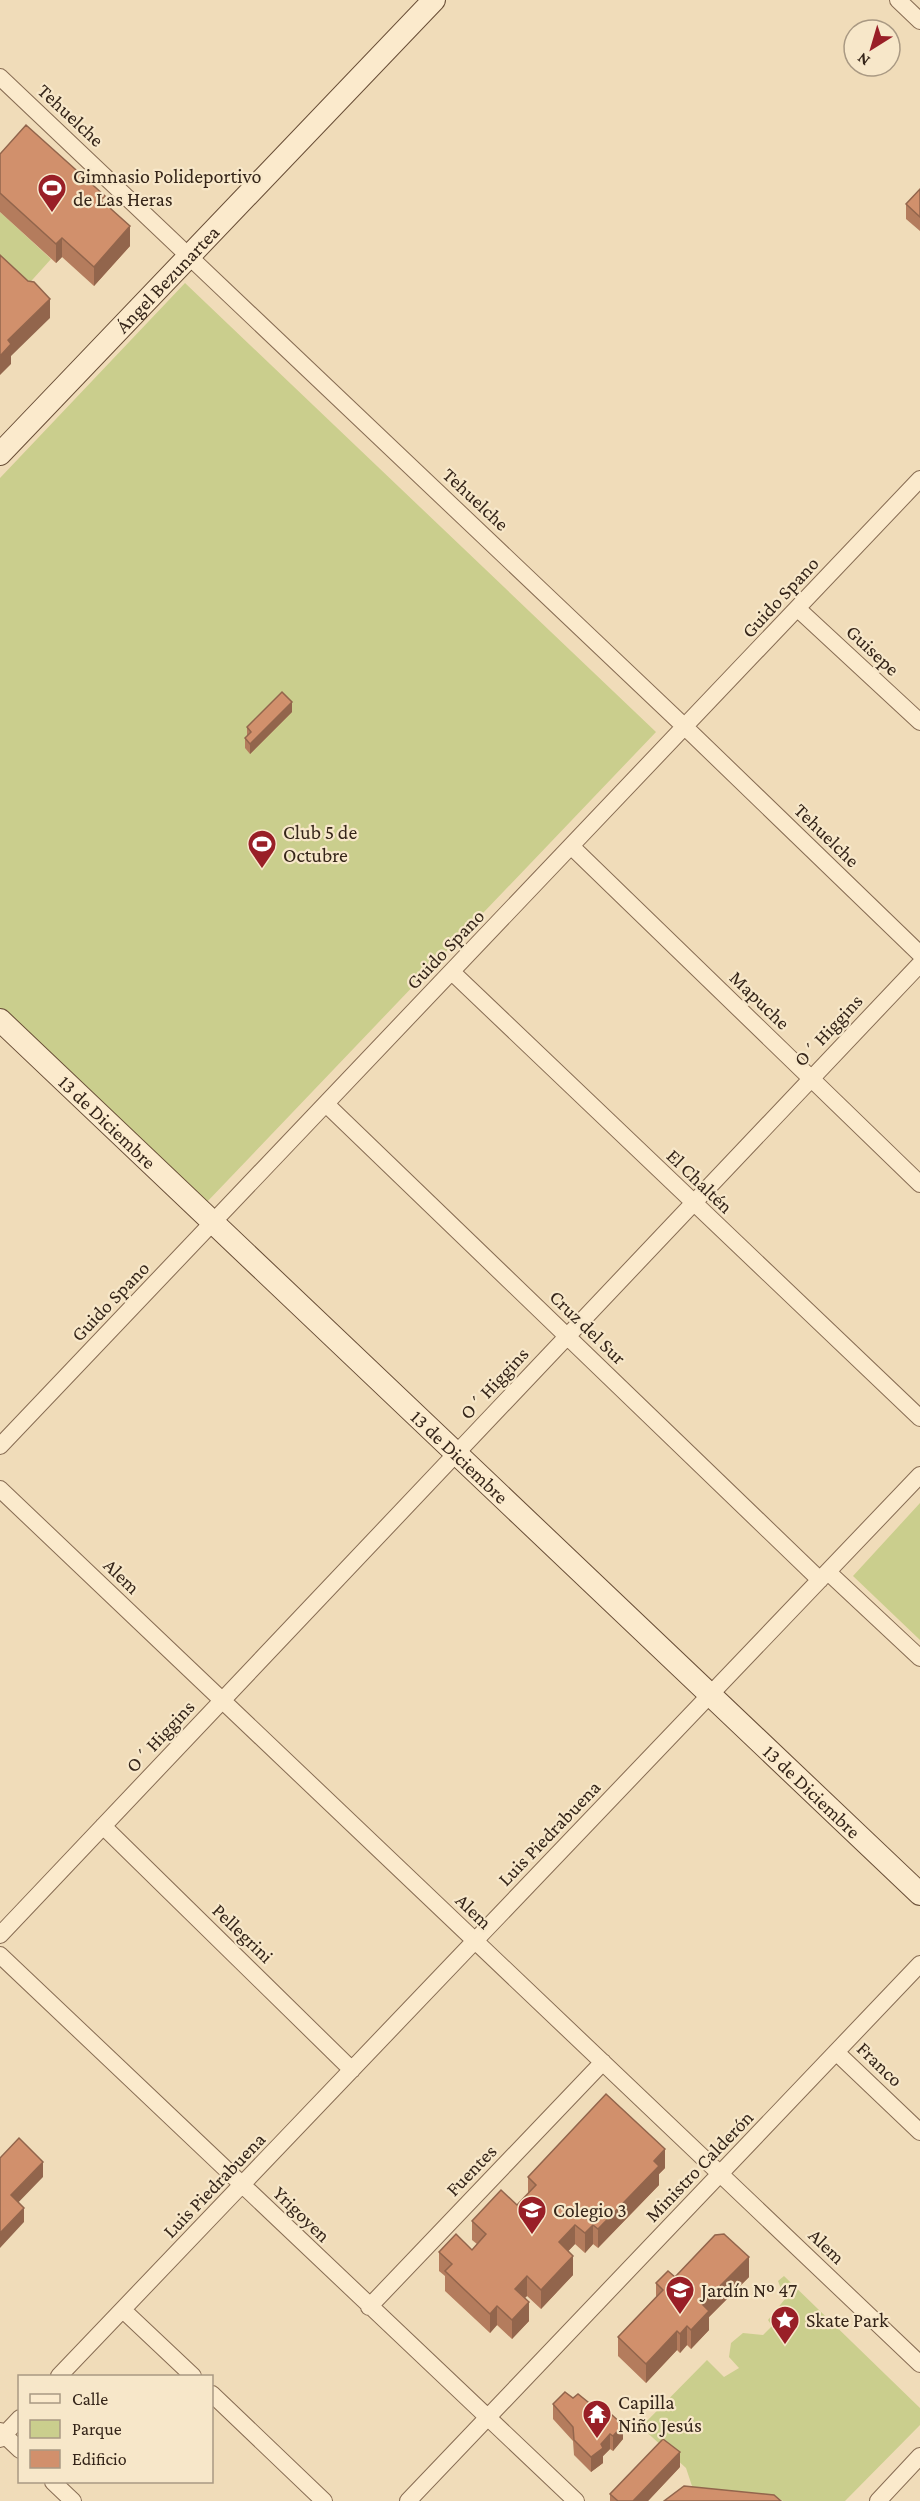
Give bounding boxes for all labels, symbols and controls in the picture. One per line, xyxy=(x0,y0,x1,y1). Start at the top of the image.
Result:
north arrow xyxy=(842,18,902,78)
text: N xyxy=(854,49,873,70)
street label: Tehuelche xyxy=(34,79,109,151)
place label: Gimnasio Polideportivo de Las Heras xyxy=(73,165,262,210)
sports icon: Gimnasio Polideportivo de Las Heras xyxy=(36,172,68,214)
street label: Ángel Bezunartea xyxy=(111,221,224,337)
street label: Tehuelche xyxy=(439,463,514,535)
street label: Guido Spano xyxy=(737,552,824,643)
street label: Guisepe xyxy=(841,620,904,681)
street label: Tehuelche xyxy=(790,799,864,872)
place label: Club 5 de Octubre xyxy=(283,821,357,866)
sports icon: Club 5 de Octubre xyxy=(246,828,278,870)
street label: Guido Spano xyxy=(401,904,489,994)
street label: Mapuche xyxy=(725,966,795,1035)
street label: O´ Higgins xyxy=(789,989,868,1071)
street label: 13 de Diciembre xyxy=(54,1071,161,1173)
street label: El Chaltén xyxy=(663,1144,738,1218)
street label: Guido Spano xyxy=(66,1256,154,1346)
street label: Cruz del Sur xyxy=(545,1285,631,1369)
street label: O´ Higgins xyxy=(455,1342,534,1424)
street label: 13 de Diciembre xyxy=(407,1405,513,1508)
street label: Alem xyxy=(99,1554,145,1598)
street label: O´ Higgins xyxy=(121,1695,200,1777)
street label: 13 de Diciembre xyxy=(759,1740,865,1843)
street label: Luis Piedrabuena xyxy=(493,1776,605,1890)
street label: Alem xyxy=(451,1889,497,1933)
street label: Pellegrini xyxy=(207,1899,278,1968)
street label: Franco xyxy=(853,2037,907,2091)
street label: Ministro Calderón xyxy=(641,2106,758,2226)
street label: Luis Piedrabuena xyxy=(158,2128,270,2242)
street label: Fuentes xyxy=(441,2140,501,2200)
street label: Yrigoyen xyxy=(268,2182,335,2247)
school or university icon: Colegio 3 xyxy=(516,2194,548,2236)
place label: Colegio 3 xyxy=(553,2199,627,2222)
street label: Alem xyxy=(804,2224,850,2268)
school or university icon: Jardín Nº 47 xyxy=(664,2274,696,2316)
place label: Jardín Nº 47 xyxy=(699,2279,797,2302)
place icon: Skate Park xyxy=(769,2304,801,2346)
place label: Skate Park xyxy=(806,2309,889,2331)
legend xyxy=(18,2375,213,2483)
text: Calle xyxy=(72,2389,108,2409)
place label: Capilla Niño Jesús xyxy=(618,2391,702,2437)
temple icon: Capilla Niño Jesús xyxy=(581,2398,613,2440)
text: Parque xyxy=(72,2419,122,2439)
text: Edificio xyxy=(72,2449,127,2469)

